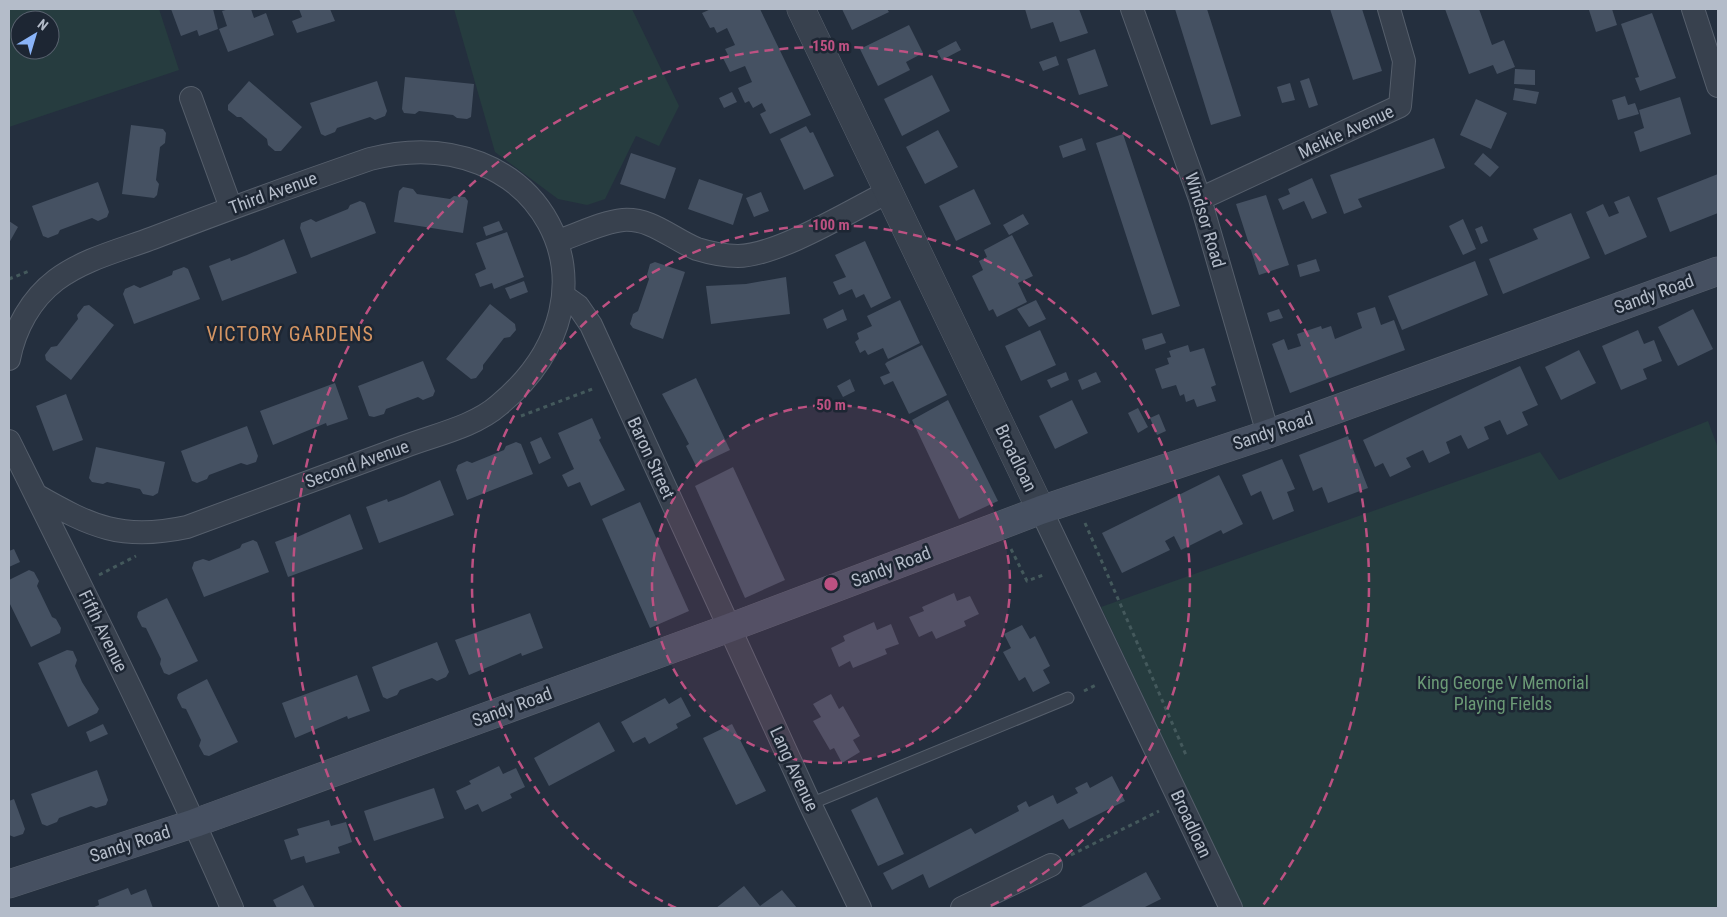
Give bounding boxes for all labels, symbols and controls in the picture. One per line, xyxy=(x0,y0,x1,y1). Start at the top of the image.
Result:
north arrow xyxy=(10,10,60,60)
text: N xyxy=(35,16,51,34)
text: 150 m xyxy=(812,37,850,55)
street label: Meikle Avenue xyxy=(1295,100,1397,163)
street label: Third Avenue xyxy=(226,167,320,218)
street label: Windsor Road xyxy=(1181,170,1230,270)
text: 100 m xyxy=(812,216,850,234)
street label: Sandy Road xyxy=(1611,269,1697,318)
district label: VICTORY GARDENS xyxy=(206,322,374,346)
text: 50 m xyxy=(816,396,846,414)
street label: Sandy Road xyxy=(1230,407,1316,454)
street label: Baron Street xyxy=(623,414,680,502)
street label: Broadloan xyxy=(991,421,1042,495)
street label: Second Avenue xyxy=(302,435,412,492)
street label: Sandy Road xyxy=(848,542,934,591)
centre of rings xyxy=(822,575,840,593)
street label: Fifth Avenue xyxy=(75,586,132,675)
park label: King George V Memorial Playing Fields xyxy=(1417,672,1589,714)
street label: Sandy Road xyxy=(469,682,555,731)
street label: Lang Avenue xyxy=(766,723,823,814)
street label: Broadloan xyxy=(1167,787,1216,861)
street label: Sandy Road xyxy=(87,821,173,866)

